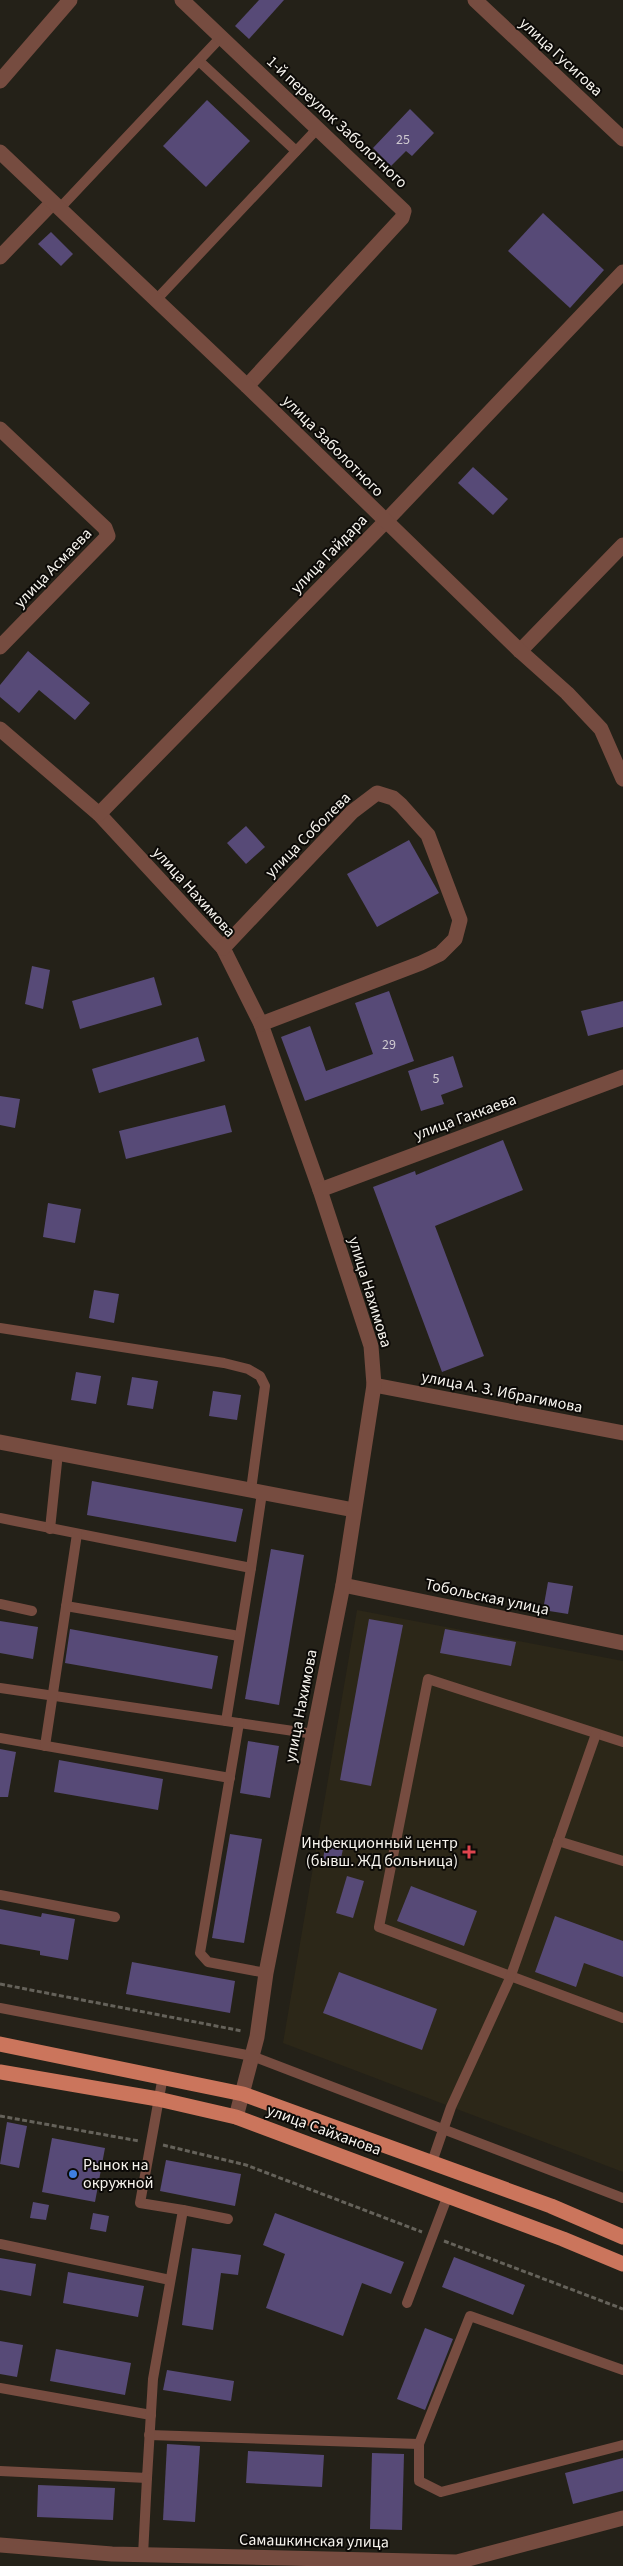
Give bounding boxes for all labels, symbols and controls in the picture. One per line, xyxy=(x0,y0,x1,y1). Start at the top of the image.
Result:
street label: улица Гусигова xyxy=(514,13,608,101)
street label: 1-й переулок Заболотного xyxy=(262,51,412,193)
house number: 25 xyxy=(396,130,410,150)
street label: улица Заболотного xyxy=(277,390,389,502)
street label: улица Гайдара xyxy=(286,510,372,598)
street label: улица Асмаева xyxy=(9,523,97,613)
street label: улица Соболева xyxy=(260,787,356,883)
street label: улица Нахимова xyxy=(147,842,241,942)
house number: 29 xyxy=(382,1035,396,1055)
house number: 5 xyxy=(433,1069,440,1089)
street label: улица Гаккаева xyxy=(411,1088,519,1146)
street label: улица Нахимова xyxy=(343,1234,397,1350)
street label: улица А. З. Ибрагимова xyxy=(420,1366,584,1418)
street label: Тобольская улица xyxy=(423,1573,551,1621)
street label: улица Нахимова xyxy=(279,1648,323,1764)
place label: Инфекционный центр (бывш. ЖД больница) xyxy=(301,1832,458,1872)
marker: Инфекционный центр (бывш. ЖД больница) xyxy=(462,1845,476,1859)
street label: улица Сайханова xyxy=(264,2099,384,2161)
place label: Рынок на окружной xyxy=(83,2154,153,2194)
marker: Рынок на окружной xyxy=(67,2168,79,2180)
street label: Самашкинская улица xyxy=(239,2529,389,2553)

